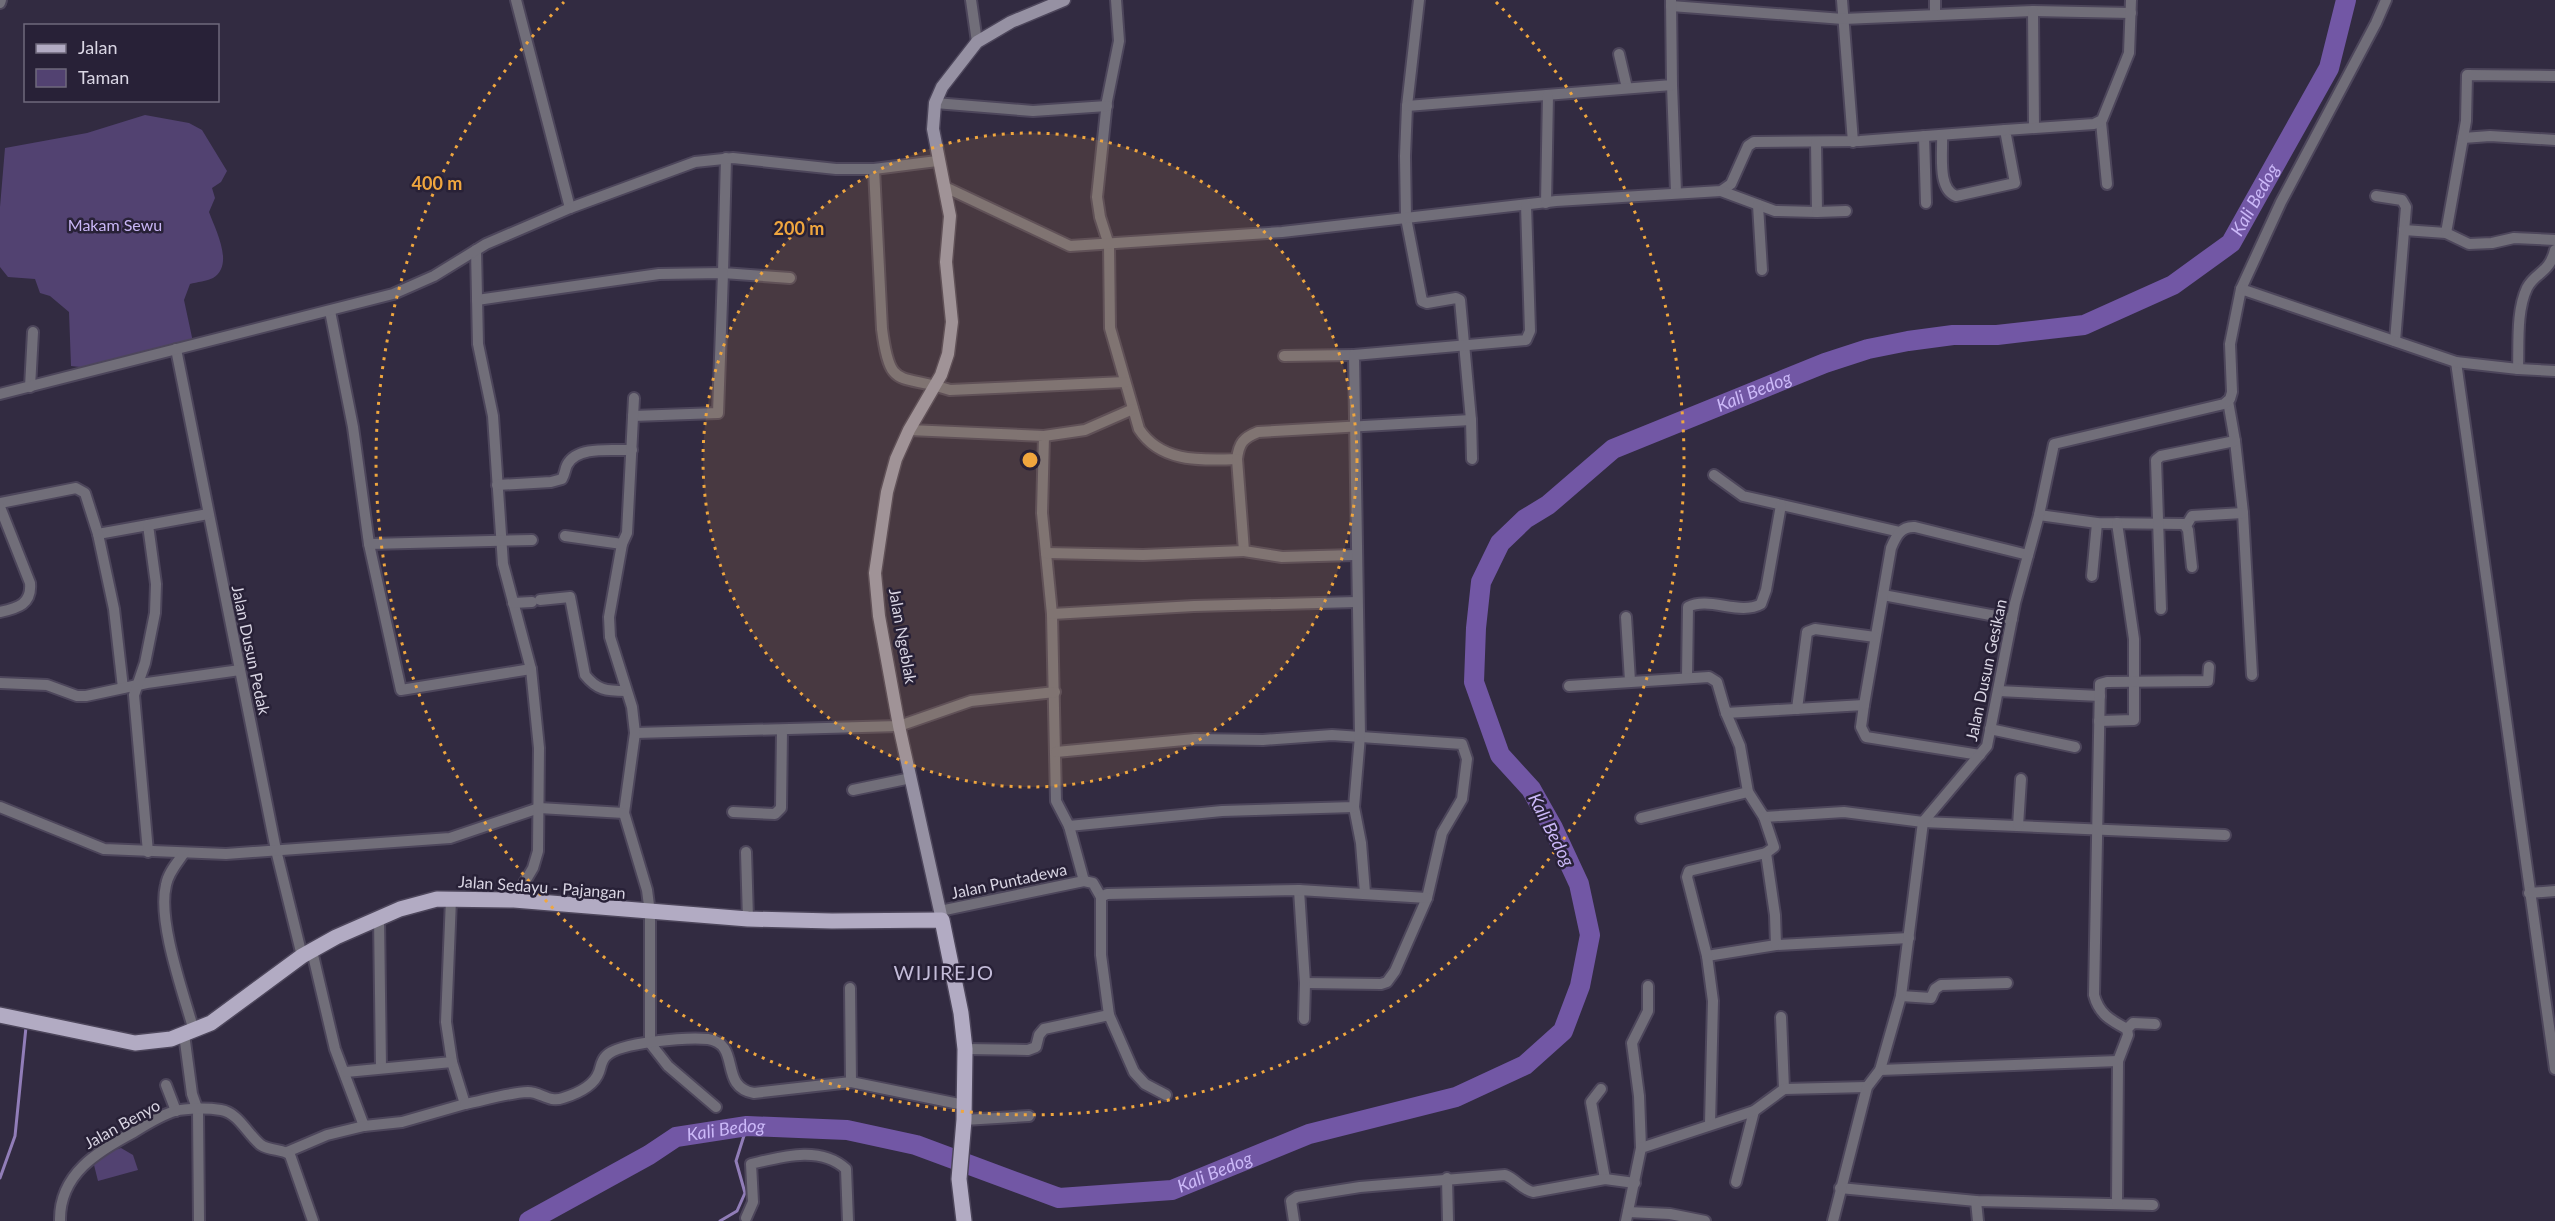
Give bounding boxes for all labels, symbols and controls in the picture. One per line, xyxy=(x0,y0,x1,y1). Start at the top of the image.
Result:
legend xyxy=(24,24,219,102)
text: Jalan xyxy=(78,36,117,58)
text: Taman xyxy=(78,66,129,88)
water label: Kali Bedog xyxy=(2225,159,2283,239)
text: 400 m xyxy=(412,172,462,194)
park label: Makam Sewu xyxy=(68,215,162,234)
text: 200 m xyxy=(774,217,824,239)
water label: Kali Bedog xyxy=(1713,366,1795,416)
centre of rings xyxy=(1020,450,1040,470)
street label: Jalan Dusun Pedak xyxy=(229,584,275,717)
street label: Jalan Ngeblak xyxy=(886,587,921,686)
street label: Jalan Dusun Gesikan xyxy=(1961,597,2010,743)
water label: Kali Bedog xyxy=(1524,789,1580,870)
street label: Jalan Puntadewa xyxy=(949,859,1069,902)
street label: Jalan Sedayu - Pajangan xyxy=(458,871,626,902)
district label: WIJIREJO xyxy=(894,960,994,984)
street label: Jalan Benyo xyxy=(81,1095,163,1152)
water label: Kali Bedog xyxy=(685,1114,766,1145)
water label: Kali Bedog xyxy=(1174,1146,1256,1197)

